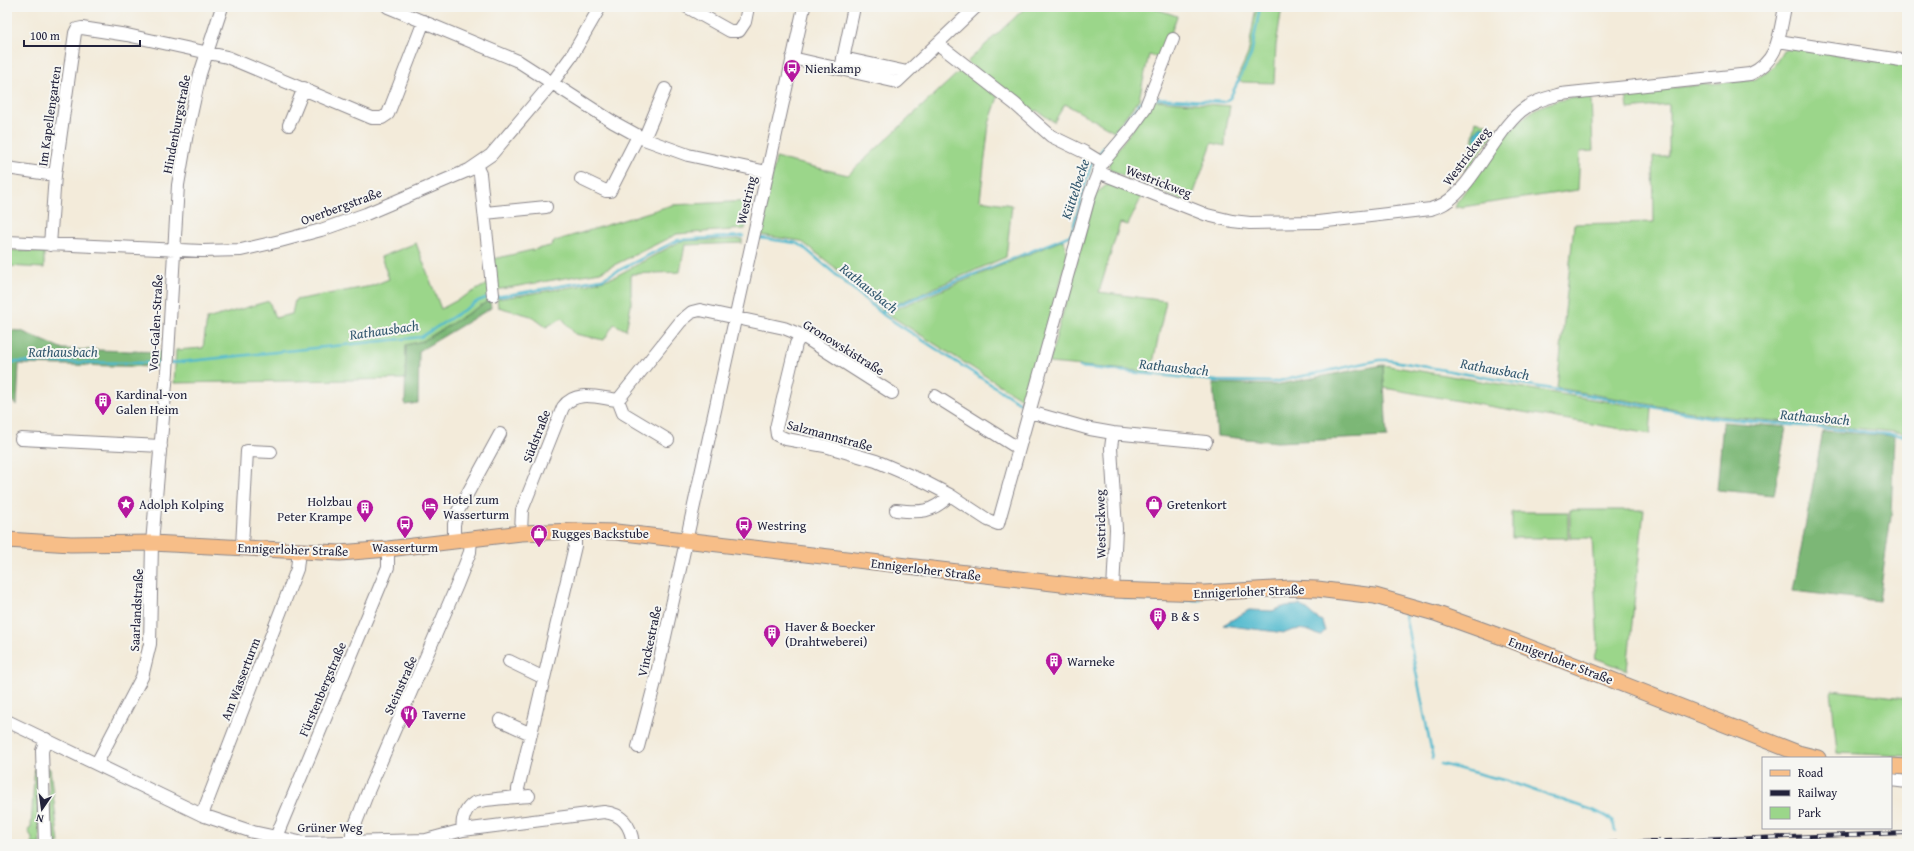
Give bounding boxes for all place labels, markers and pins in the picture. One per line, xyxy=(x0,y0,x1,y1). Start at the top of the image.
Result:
bus stop icon: Nienkamp xyxy=(782,58,802,83)
place label: Nienkamp xyxy=(805,59,861,78)
place label: Kardinal-von Galen Heim xyxy=(116,385,188,419)
building icon: Kardinal-von Galen Heim xyxy=(93,391,113,416)
place label: Hotel zum Wasserturm xyxy=(443,490,509,524)
place label: Holzbau Peter Krampe xyxy=(277,492,352,526)
place icon: Adolph Kolping xyxy=(116,494,136,519)
shop icon: Gretenkort xyxy=(1144,494,1164,519)
place label: Adolph Kolping xyxy=(139,495,224,514)
place label: Gretenkort xyxy=(1167,495,1227,514)
hotel icon: Hotel zum Wasserturm xyxy=(420,496,440,521)
building icon: Holzbau Peter Krampe xyxy=(355,498,375,523)
bus stop icon: Wasserturm xyxy=(395,514,415,539)
bus stop icon: Westring xyxy=(734,515,754,540)
place label: Westring xyxy=(757,516,807,535)
shop icon: Rugges Backstube xyxy=(529,523,549,548)
place label: Rugges Backstube xyxy=(552,524,649,543)
place label: Wasserturm xyxy=(372,538,438,557)
building icon: B & S xyxy=(1148,606,1168,631)
place label: B & S xyxy=(1171,607,1199,626)
place label: Haver & Boecker (Drahtweberei) xyxy=(785,617,876,651)
building icon: Haver & Boecker (Drahtweberei) xyxy=(762,623,782,648)
building icon: Warneke xyxy=(1044,651,1064,676)
place label: Warneke xyxy=(1067,652,1115,671)
restaurant icon: Taverne xyxy=(399,704,419,729)
place label: Taverne xyxy=(422,705,466,724)

